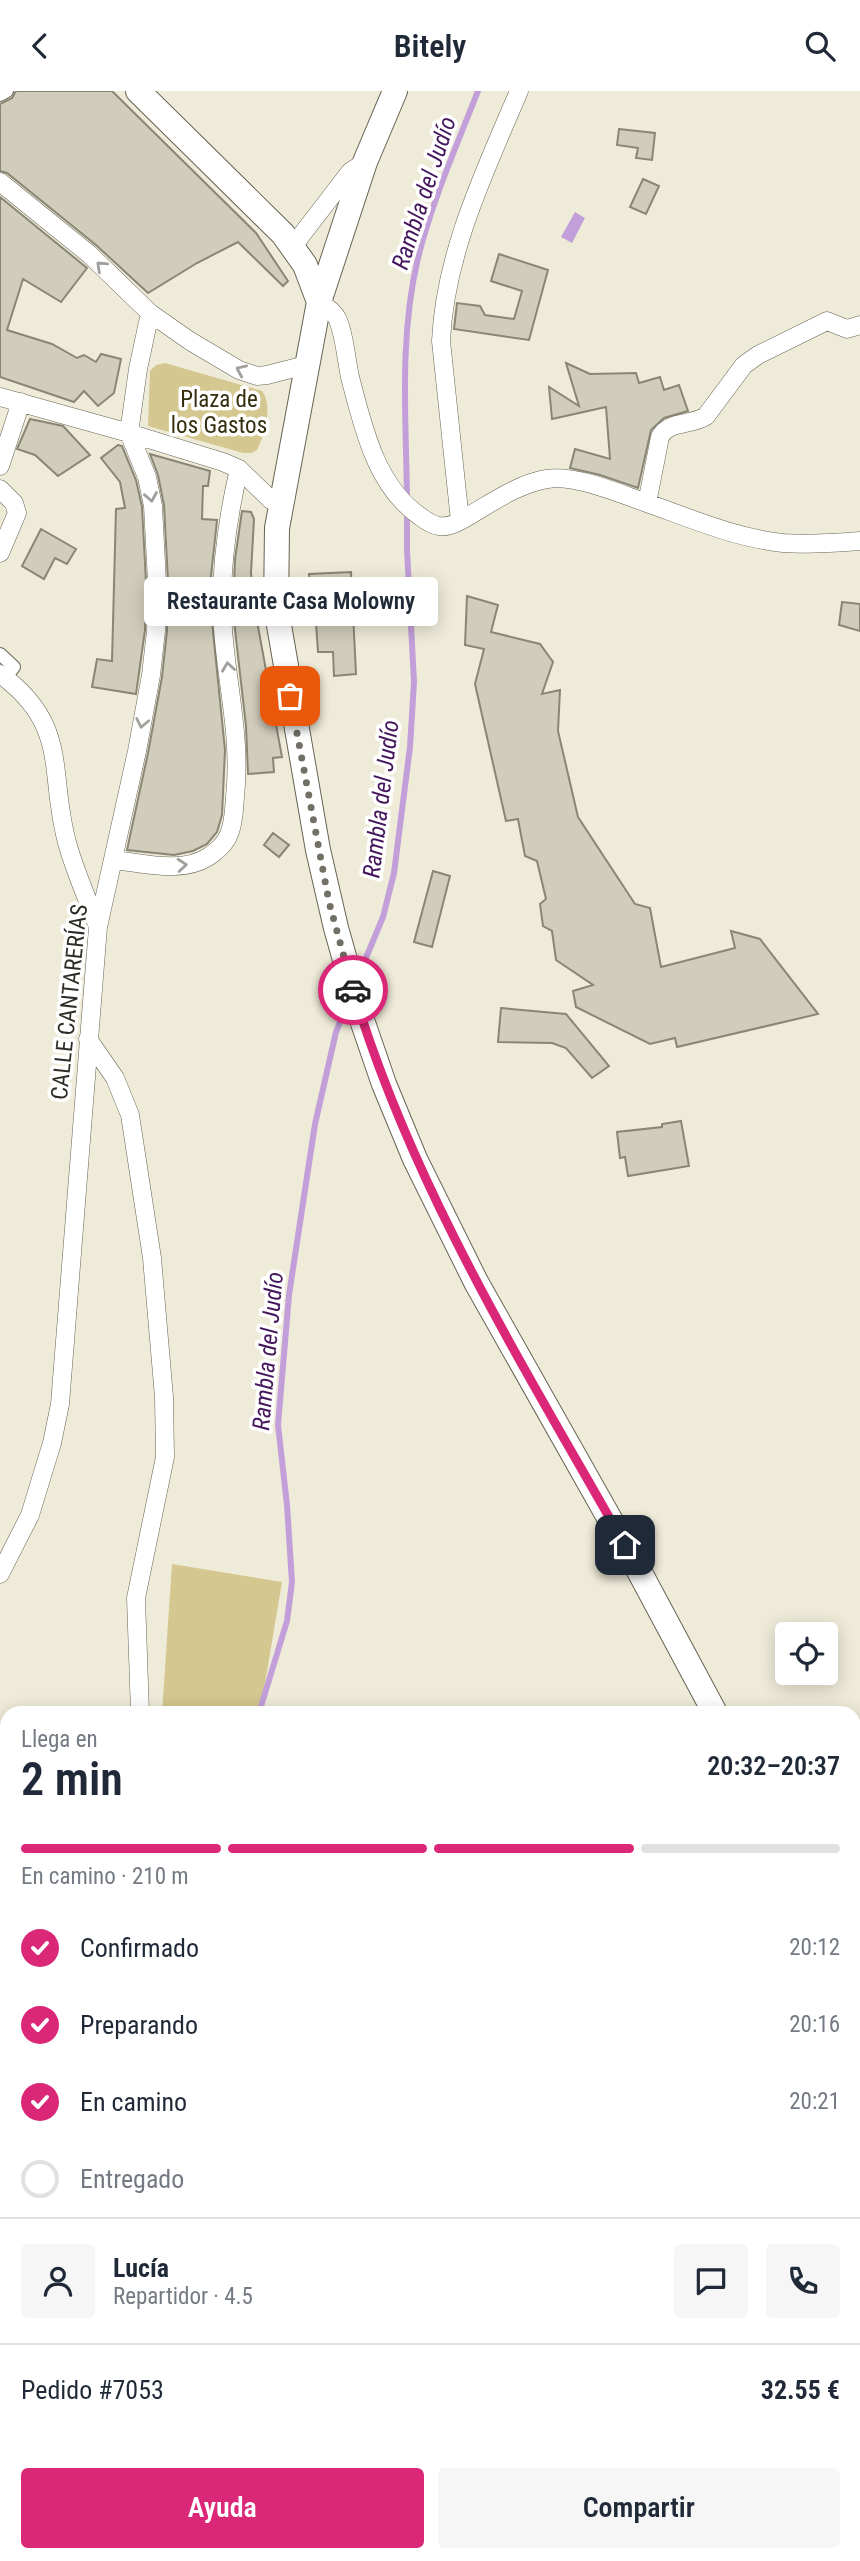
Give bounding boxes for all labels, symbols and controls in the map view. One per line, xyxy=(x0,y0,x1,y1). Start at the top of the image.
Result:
icon: back xyxy=(21,27,59,65)
text: Bitely xyxy=(394,27,466,65)
icon: search xyxy=(801,27,839,65)
water label: Rambla del Judío xyxy=(386,113,462,273)
one-way arrow xyxy=(96,261,109,274)
one-way arrow xyxy=(236,364,248,378)
park label: Plaza de los Gastos xyxy=(171,386,267,439)
one-way arrow xyxy=(143,491,158,503)
callout: Restaurante Casa Molowny xyxy=(143,577,437,626)
text: Restaurante Casa Molowny xyxy=(167,588,415,615)
one-way arrow xyxy=(221,662,236,673)
pin xyxy=(260,666,320,726)
icon: bag xyxy=(271,677,309,715)
one-way arrow xyxy=(136,717,151,729)
water label: Rambla del Judío xyxy=(357,718,405,880)
one-way arrow xyxy=(177,858,188,873)
street label: CALLE CANTARERÍAS xyxy=(45,903,93,1101)
courier xyxy=(318,955,388,1025)
icon: car xyxy=(334,971,372,1009)
water label: Rambla del Judío xyxy=(247,1271,289,1431)
pin xyxy=(595,1515,655,1575)
icon: home xyxy=(606,1526,644,1564)
map controls xyxy=(775,1622,838,1685)
button: locate xyxy=(775,1622,838,1685)
text: Llega en xyxy=(21,1726,98,1753)
text: 20:32–20:37 xyxy=(707,1751,840,1781)
text: 2 min xyxy=(21,1752,123,1806)
text: En camino · 210 m xyxy=(21,1863,189,1890)
icon: check xyxy=(21,1929,59,1967)
text: Confirmado xyxy=(80,1933,199,1963)
text: 20:12 xyxy=(789,1934,840,1961)
icon: check xyxy=(21,2006,59,2044)
text: Preparando xyxy=(80,2010,198,2040)
text: 20:16 xyxy=(789,2011,840,2038)
icon: check xyxy=(21,2083,59,2121)
text: En camino xyxy=(80,2087,187,2117)
text: 20:21 xyxy=(789,2088,840,2115)
text: Entregado xyxy=(80,2164,184,2194)
button: person xyxy=(21,2244,95,2318)
button: chat xyxy=(674,2244,748,2318)
button: phone xyxy=(766,2244,840,2318)
text: Lucía xyxy=(113,2253,169,2283)
text: Repartidor · 4.5 xyxy=(113,2283,253,2310)
text: Pedido #7053 xyxy=(21,2375,164,2405)
text: 32.55 € xyxy=(761,2375,840,2405)
button: Ayuda xyxy=(21,2468,424,2548)
button: Compartir xyxy=(438,2468,840,2548)

